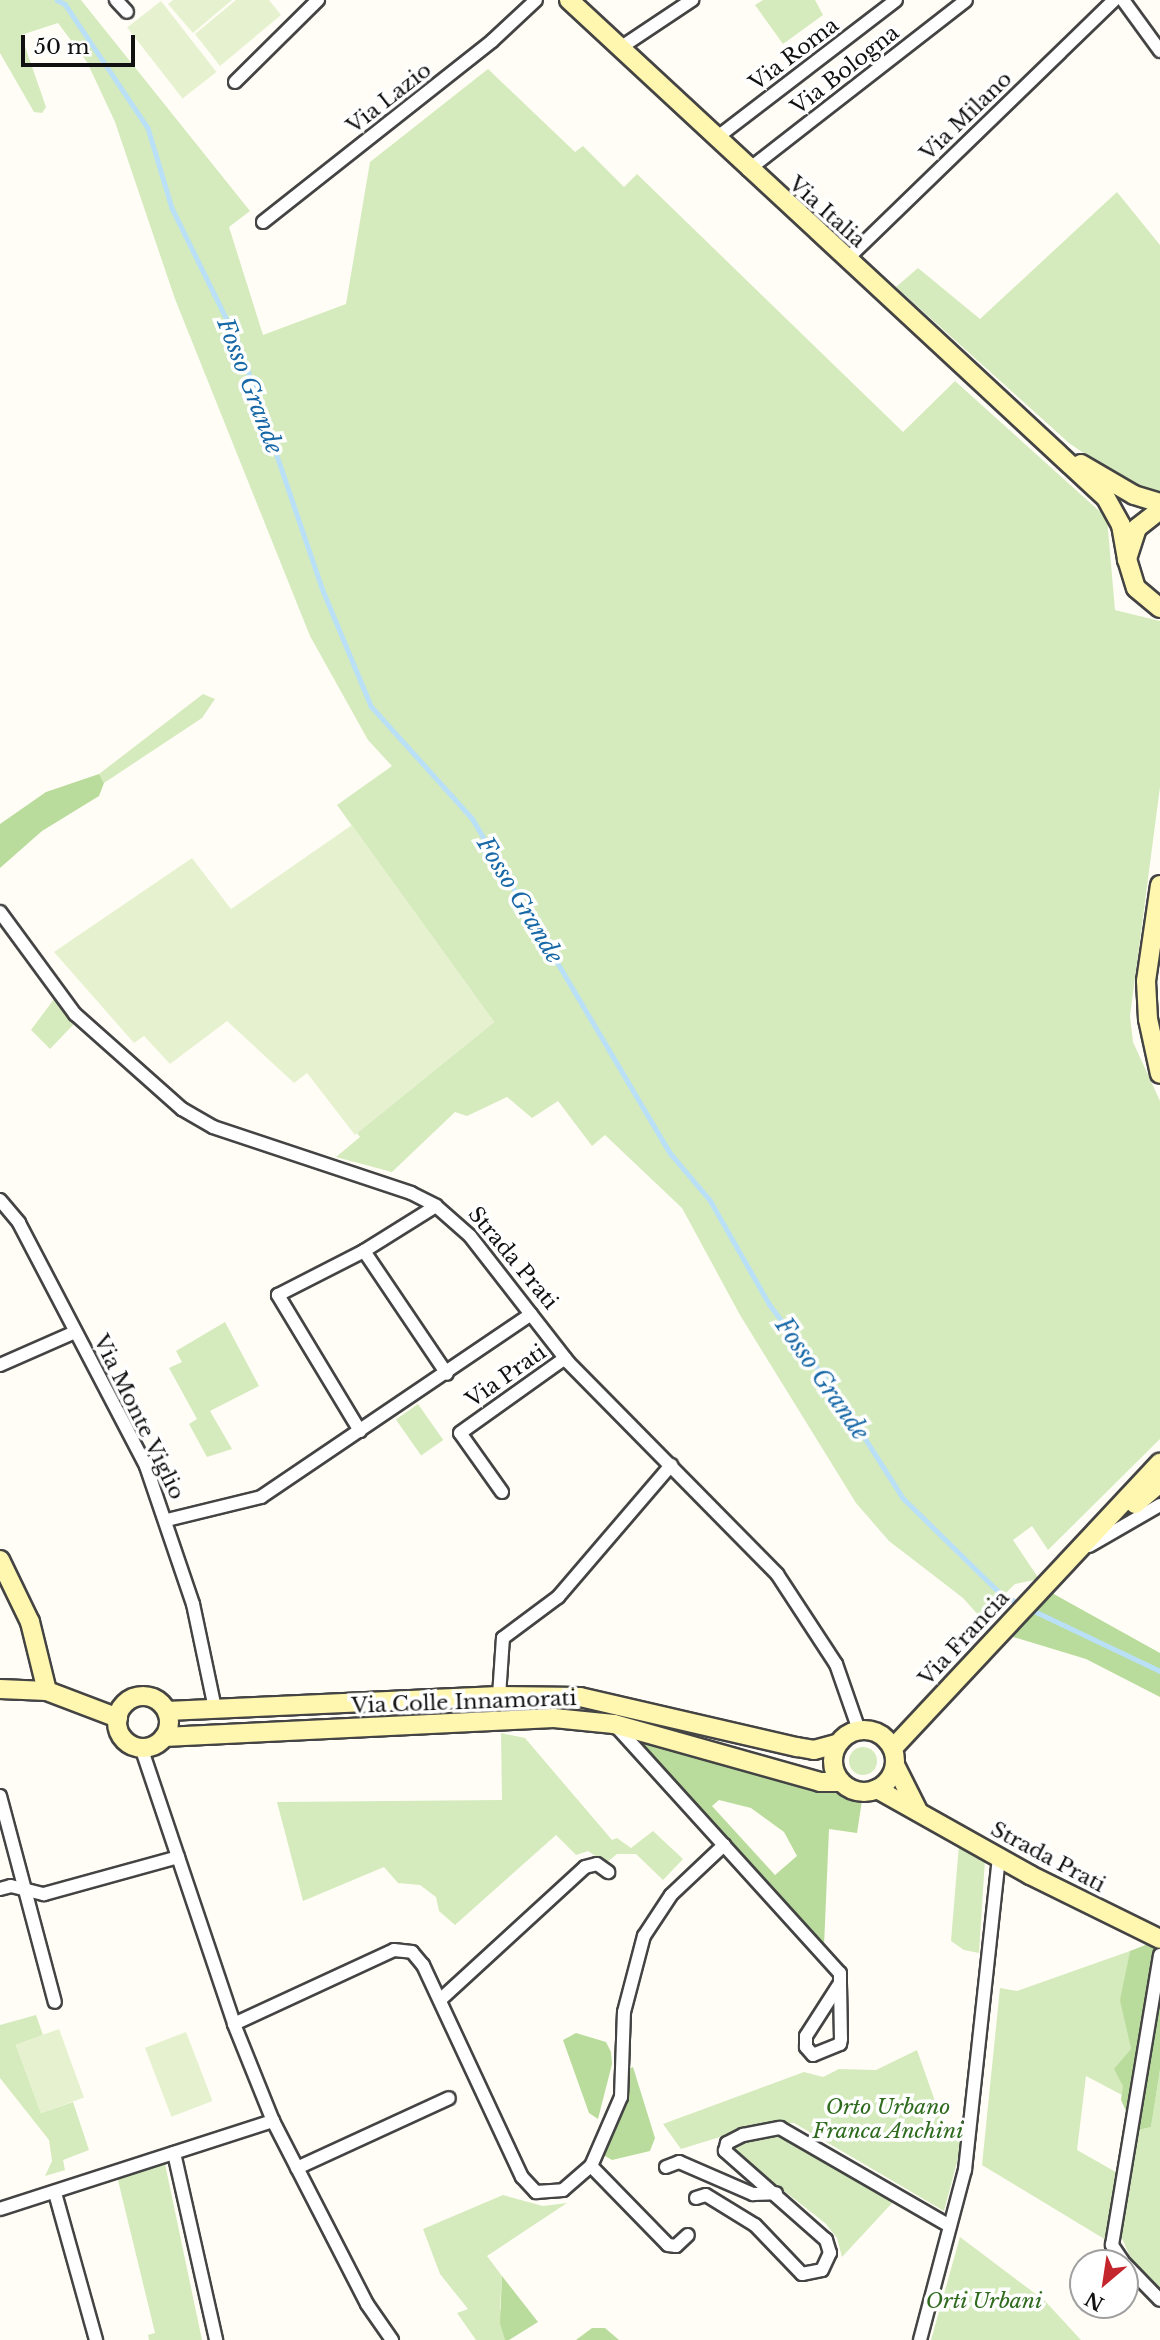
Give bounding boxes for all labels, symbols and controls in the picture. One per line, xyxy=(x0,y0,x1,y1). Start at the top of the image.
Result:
street label: Via Roma xyxy=(744,12,844,96)
street label: Via Bologna xyxy=(786,20,904,120)
scale bar xyxy=(24,21,138,65)
text: 50 m xyxy=(34,34,89,60)
street label: Via Lazio xyxy=(342,57,436,139)
street label: Via Milano xyxy=(915,66,1017,166)
street label: Via Italia xyxy=(783,171,871,253)
water label: Fosso Grande xyxy=(211,314,289,458)
water label: Fosso Grande xyxy=(471,832,569,968)
street label: Strada Prati xyxy=(463,1202,563,1314)
water label: Fosso Grande xyxy=(770,1312,874,1446)
street label: Via Monte Viglio xyxy=(88,1330,190,1504)
street label: Via Prati xyxy=(461,1339,551,1413)
street label: Via Francia xyxy=(913,1585,1015,1691)
street label: Via Colle Innamorati xyxy=(351,1685,577,1719)
street label: Strada Prati xyxy=(986,1816,1110,1898)
park label: Orto Urbano Franca Anchini xyxy=(812,2094,964,2144)
north arrow xyxy=(1069,2249,1139,2319)
text: N xyxy=(1081,2287,1108,2315)
park label: Orti Urbani xyxy=(925,2288,1043,2314)

